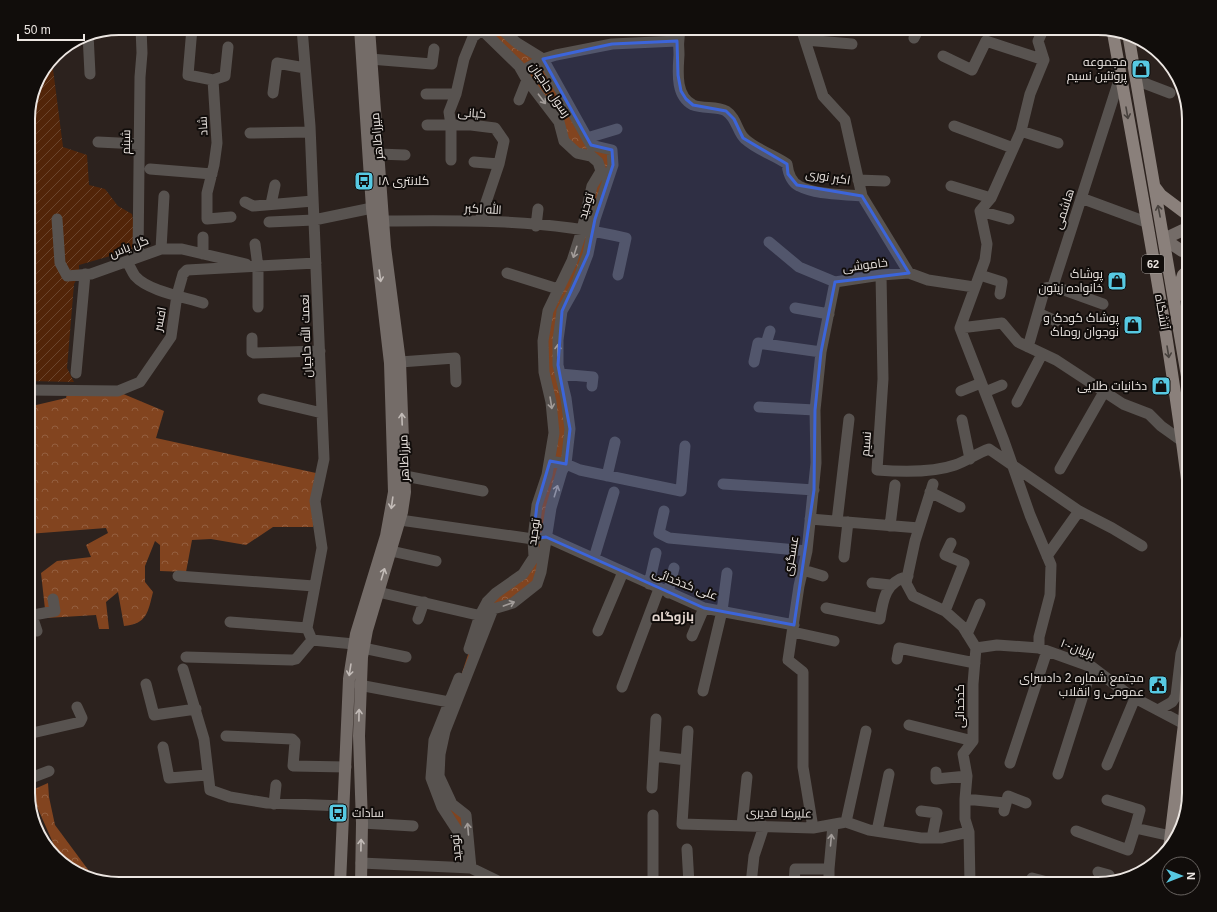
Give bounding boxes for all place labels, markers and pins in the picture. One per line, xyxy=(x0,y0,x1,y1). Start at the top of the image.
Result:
place label: مجموعه پروتئین نسیم xyxy=(1067,55,1128,85)
shop icon: مجموعه پروتئین نسیم xyxy=(1130,58,1152,80)
bus stop icon: کلانتری ۱۸ xyxy=(353,170,375,192)
place label: کلانتری ۱۸ xyxy=(378,174,429,188)
place label: پوشاک خانواده زیتون xyxy=(1038,267,1104,295)
shop icon: پوشاک خانواده زیتون xyxy=(1106,270,1128,292)
place label: پوشاک کودک و نوجوان روماک xyxy=(1043,311,1120,339)
shop icon: پوشاک کودک و نوجوان روماک xyxy=(1122,314,1144,336)
shop icon: دخانیات طلایی xyxy=(1150,375,1172,397)
place label: دخانیات طلایی xyxy=(1077,379,1147,393)
place label: مجتمع شماره 2 دادسرای عمومی و انقلاب xyxy=(1019,671,1144,699)
public building icon: مجتمع شماره 2 دادسرای عمومی و انقلاب xyxy=(1147,674,1169,696)
bus stop icon: سادات xyxy=(327,802,349,824)
place label: سادات xyxy=(352,806,384,820)

